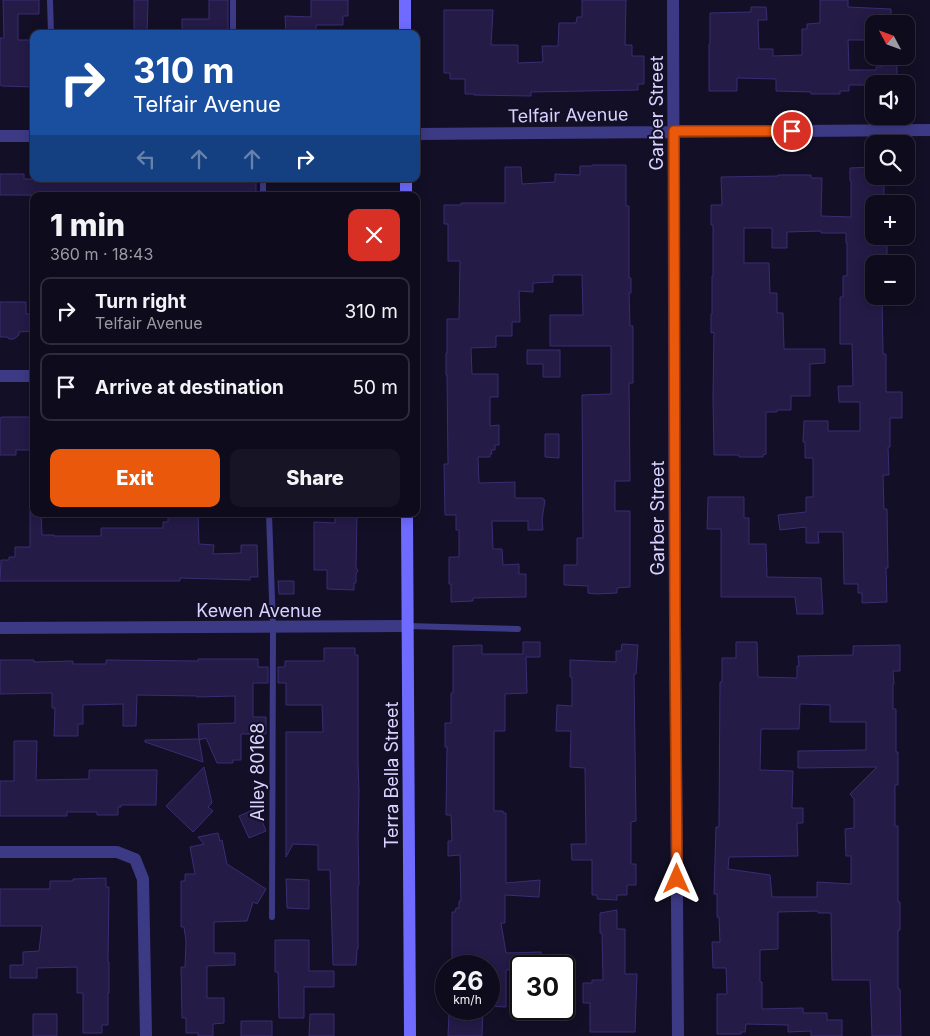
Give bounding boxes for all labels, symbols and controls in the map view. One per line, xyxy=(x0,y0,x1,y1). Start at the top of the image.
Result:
north arrow xyxy=(865,15,915,65)
map controls xyxy=(865,15,915,305)
text: 310 m xyxy=(133,49,235,91)
icon: right xyxy=(50,50,115,115)
street label: Garber Street xyxy=(646,56,667,170)
button: sound xyxy=(865,75,915,125)
text: Telfair Avenue xyxy=(133,91,281,117)
street label: Telfair Avenue xyxy=(507,103,629,127)
pin xyxy=(771,110,813,152)
icon: arrive xyxy=(778,117,806,145)
button: search xyxy=(865,135,915,185)
icon: left xyxy=(132,145,160,173)
icon: ahead xyxy=(185,145,213,173)
icon: ahead xyxy=(238,145,266,173)
icon: right xyxy=(291,145,319,173)
button: + xyxy=(865,195,915,245)
text: 1 min xyxy=(50,207,125,243)
button: close xyxy=(348,209,400,261)
text: 360 m · 18:43 xyxy=(50,244,153,264)
button: − xyxy=(865,255,915,305)
text: Turn right xyxy=(95,290,186,313)
icon: right xyxy=(52,297,80,325)
text: 310 m xyxy=(345,300,398,323)
text: Telfair Avenue xyxy=(95,313,203,333)
icon: arrive xyxy=(52,373,80,401)
text: Arrive at destination xyxy=(95,376,284,399)
text: 50 m xyxy=(352,376,398,399)
button: Exit xyxy=(50,449,220,507)
button: Share xyxy=(230,449,400,507)
street label: Garber Street xyxy=(647,461,668,575)
street label: Kewen Avenue xyxy=(196,600,322,621)
street label: Terra Bella Street xyxy=(381,702,402,848)
street label: Alley 80168 xyxy=(247,723,268,821)
position arrow xyxy=(650,852,702,904)
speed limit sign: 30 xyxy=(510,955,575,1020)
text: 26 xyxy=(452,966,483,996)
text: km/h xyxy=(453,992,482,1007)

